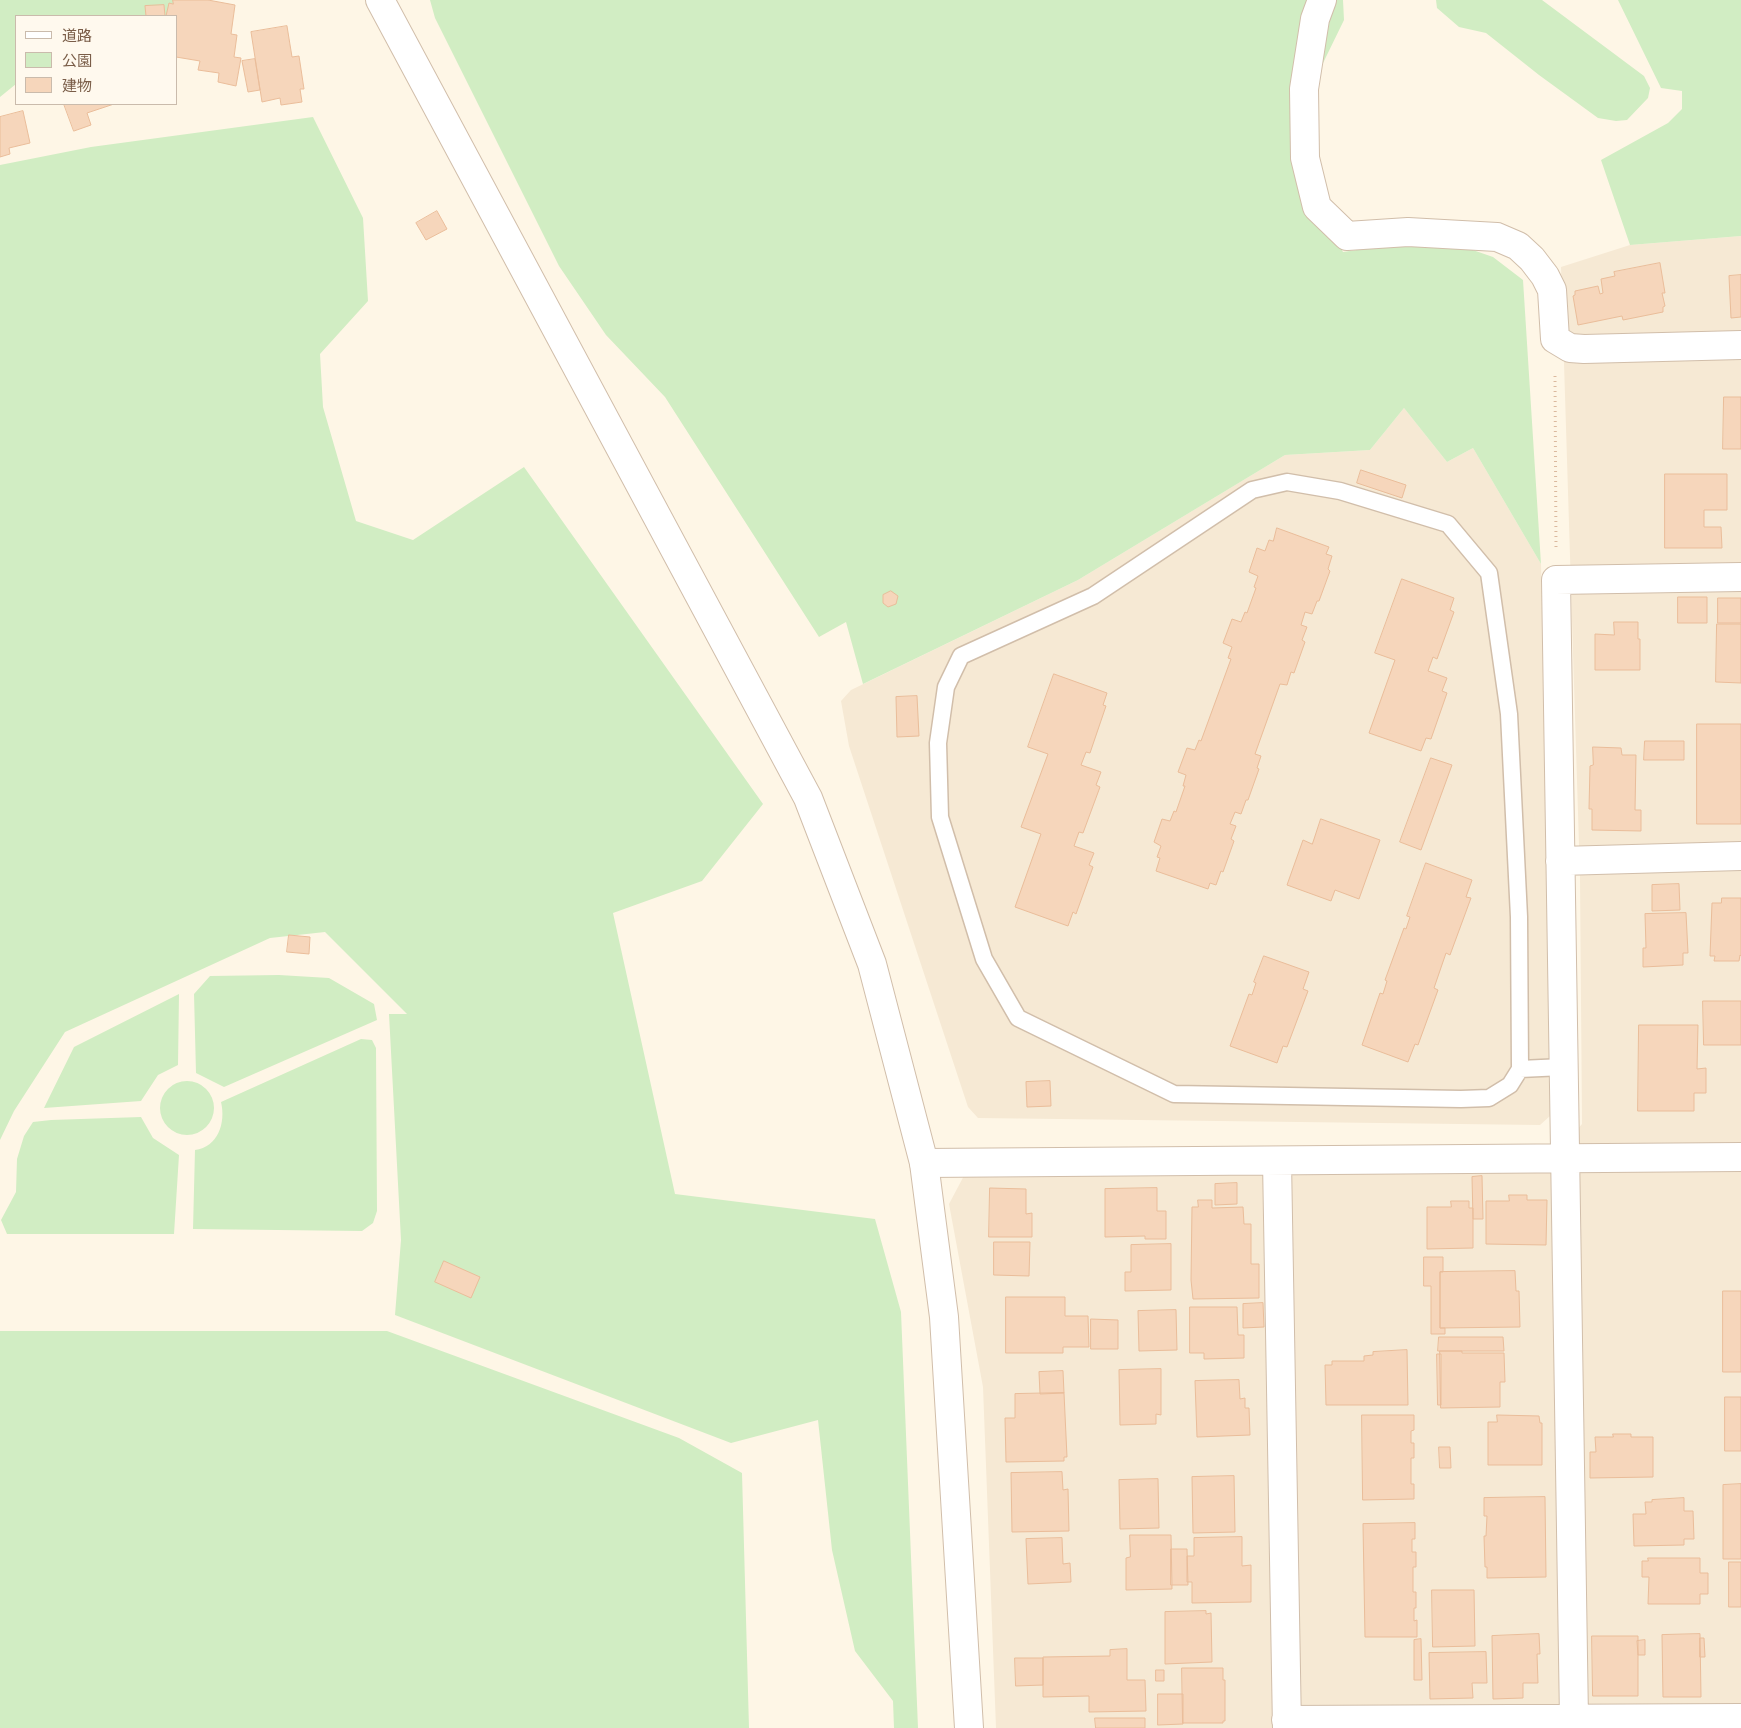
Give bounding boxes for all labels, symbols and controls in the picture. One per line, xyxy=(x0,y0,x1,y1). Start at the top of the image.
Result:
legend xyxy=(15,15,178,105)
text: 道路 xyxy=(62,27,92,46)
text: 公園 xyxy=(62,52,92,71)
text: 建物 xyxy=(62,77,92,96)

